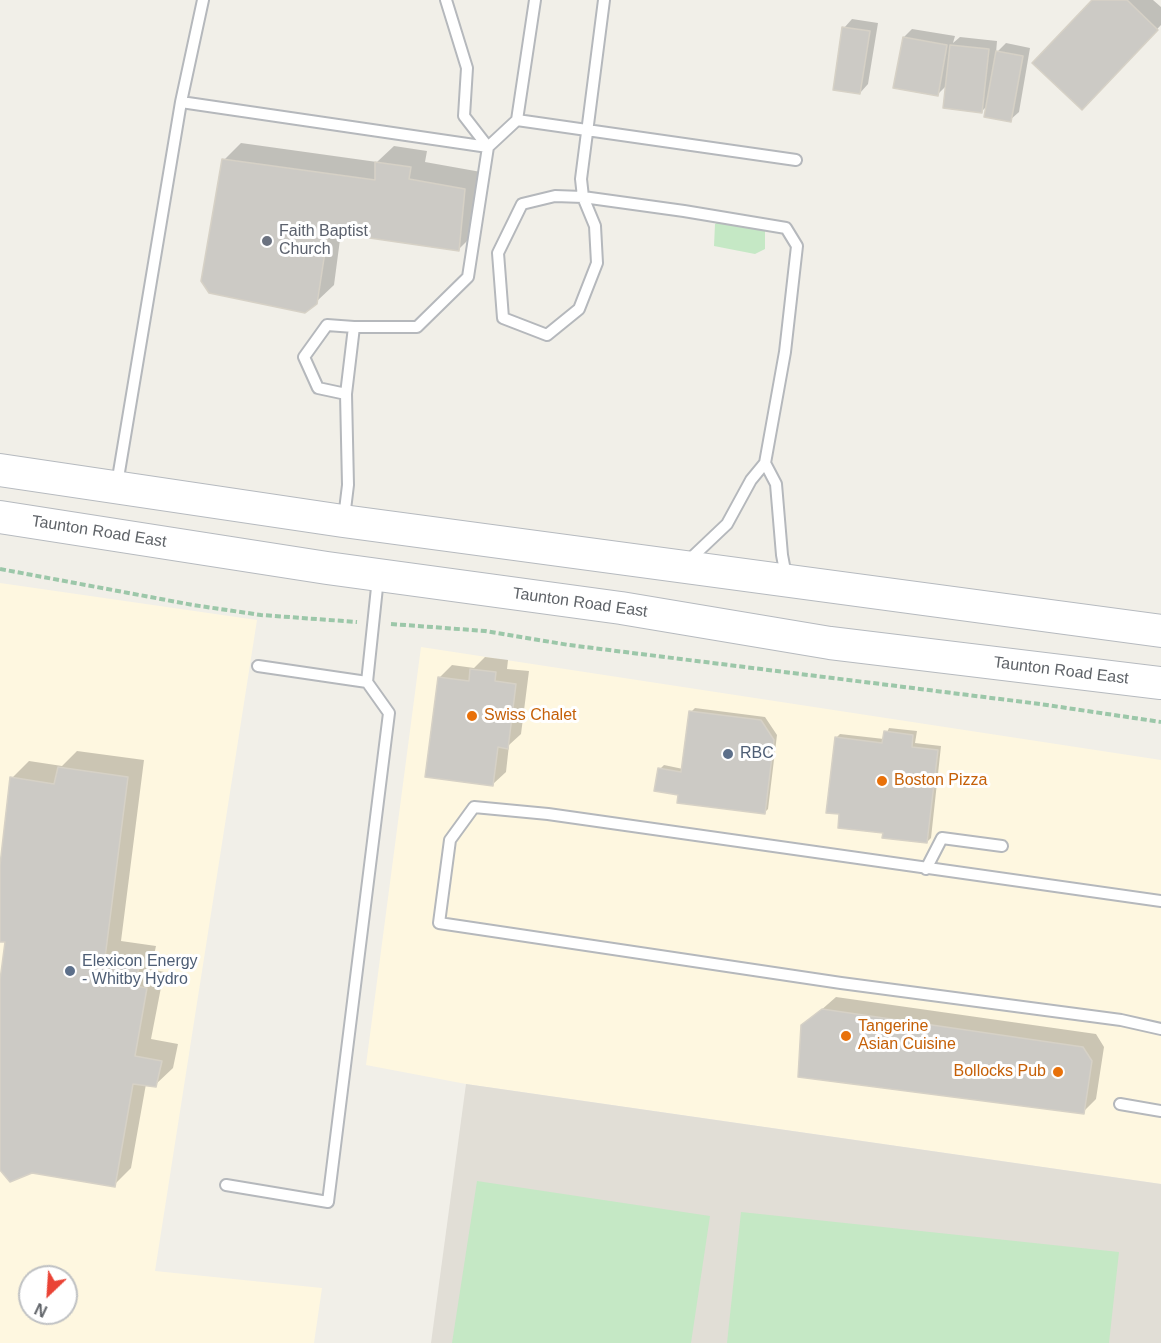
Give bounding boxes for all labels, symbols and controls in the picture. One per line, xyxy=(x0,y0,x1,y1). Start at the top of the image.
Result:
place label: Faith Baptist Church xyxy=(279,222,368,260)
marker: Faith Baptist Church xyxy=(260,234,274,248)
street label: Taunton Road East xyxy=(30,512,168,552)
street label: Taunton Road East xyxy=(511,584,649,622)
street label: Taunton Road East xyxy=(992,653,1130,689)
place label: Swiss Chalet xyxy=(484,706,576,726)
marker: Swiss Chalet xyxy=(465,709,479,723)
place label: RBC xyxy=(740,744,774,764)
marker: RBC xyxy=(721,747,735,761)
place label: Boston Pizza xyxy=(894,771,987,791)
marker: Boston Pizza xyxy=(875,774,889,788)
place label: Elexicon Energy - Whitby Hydro xyxy=(82,952,198,990)
marker: Elexicon Energy - Whitby Hydro xyxy=(63,964,77,978)
place label: Tangerine Asian Cuisine xyxy=(858,1017,956,1055)
marker: Tangerine Asian Cuisine xyxy=(839,1029,853,1043)
place label: Bollocks Pub xyxy=(954,1062,1046,1082)
marker: Bollocks Pub xyxy=(1051,1065,1065,1079)
north arrow xyxy=(18,1265,78,1325)
text: N xyxy=(32,1300,50,1320)

